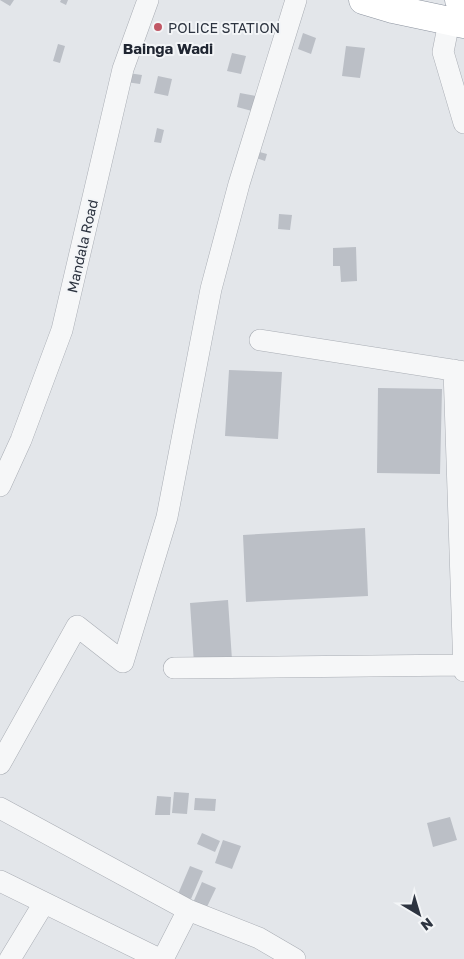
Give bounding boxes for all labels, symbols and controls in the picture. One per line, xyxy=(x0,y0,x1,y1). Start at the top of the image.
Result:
place label: POLICE STATION xyxy=(168,19,280,36)
marker: POLICE STATION xyxy=(152,21,164,33)
district label: Bainga Wadi xyxy=(123,39,213,57)
street label: Mandala Road xyxy=(63,198,101,294)
north arrow xyxy=(394,889,444,939)
text: N xyxy=(418,915,437,935)

